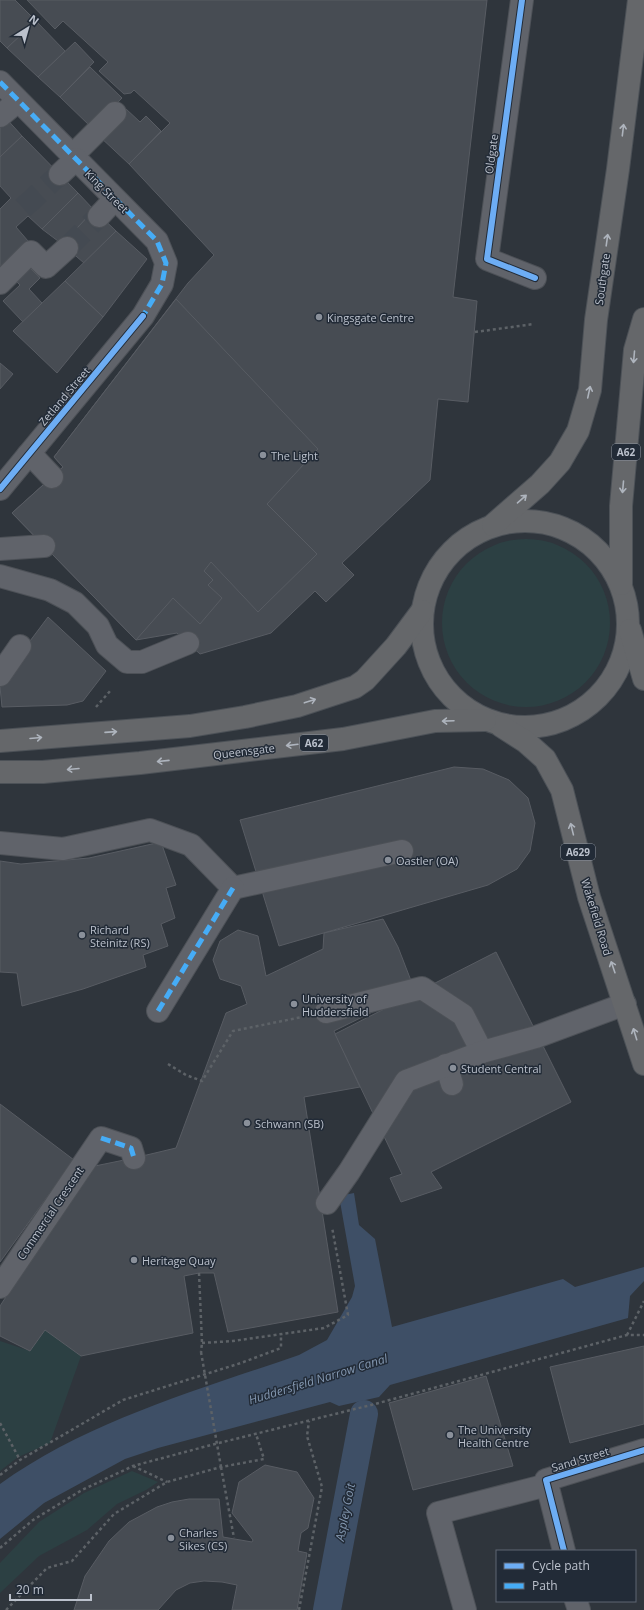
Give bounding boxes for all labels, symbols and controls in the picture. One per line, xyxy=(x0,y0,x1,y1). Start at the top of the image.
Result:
north arrow xyxy=(8,8,48,48)
text: N xyxy=(26,11,42,28)
one-way arrow xyxy=(619,124,627,137)
street label: Oldgate xyxy=(481,133,501,175)
street label: King Street xyxy=(82,166,132,216)
one-way arrow xyxy=(603,234,611,247)
street label: Southgate xyxy=(591,252,613,306)
place label: Kingsgate Centre xyxy=(327,310,414,325)
marker: Kingsgate Centre xyxy=(314,312,324,322)
one-way arrow xyxy=(630,350,638,363)
street label: Zetland Street xyxy=(35,363,93,429)
one-way arrow xyxy=(586,385,594,398)
road number: A62 xyxy=(612,444,640,460)
place label: The Light xyxy=(271,448,318,463)
marker: The Light xyxy=(258,450,268,460)
one-way arrow xyxy=(619,480,626,493)
one-way arrow xyxy=(517,495,527,504)
one-way arrow xyxy=(303,697,316,704)
one-way arrow xyxy=(442,717,455,725)
one-way arrow xyxy=(104,729,117,736)
one-way arrow xyxy=(29,735,42,742)
road number: A62 xyxy=(300,735,328,751)
street label: Queensgate xyxy=(212,740,276,762)
one-way arrow xyxy=(286,742,299,749)
one-way arrow xyxy=(157,757,170,765)
one-way arrow xyxy=(67,766,80,773)
one-way arrow xyxy=(568,823,576,836)
road number: A629 xyxy=(561,844,595,860)
place label: Oastler (OA) xyxy=(396,853,458,868)
marker: Oastler (OA) xyxy=(383,855,393,865)
street label: Wakefield Road xyxy=(578,877,616,957)
place label: Richard Steinitz (RS) xyxy=(90,922,150,950)
marker: Richard Steinitz (RS) xyxy=(77,930,87,940)
one-way arrow xyxy=(609,961,616,974)
place label: University of Huddersfield xyxy=(302,991,368,1019)
marker: University of Huddersfield xyxy=(289,999,299,1009)
one-way arrow xyxy=(631,1028,638,1041)
place label: Student Central xyxy=(461,1061,541,1076)
marker: Student Central xyxy=(448,1063,458,1073)
place label: Schwann (SB) xyxy=(255,1116,324,1131)
marker: Schwann (SB) xyxy=(242,1118,252,1128)
street label: Commercial Crescent xyxy=(13,1163,87,1263)
place label: Heritage Quay xyxy=(142,1253,216,1268)
marker: Heritage Quay xyxy=(129,1255,139,1265)
water label: Huddersfield Narrow Canal xyxy=(246,1349,390,1408)
place label: The University Health Centre xyxy=(458,1422,531,1450)
marker: The University Health Centre xyxy=(445,1430,455,1440)
street label: Sand Street xyxy=(549,1443,611,1475)
water label: Aspley Goit xyxy=(331,1481,359,1543)
place label: Charles Sikes (CS) xyxy=(179,1525,227,1553)
marker: Charles Sikes (CS) xyxy=(166,1533,176,1543)
legend xyxy=(496,1550,636,1602)
text: Cycle path xyxy=(532,1557,590,1574)
scale bar xyxy=(10,1576,91,1602)
text: Path xyxy=(532,1577,558,1594)
text: 20 m xyxy=(16,1581,44,1598)

